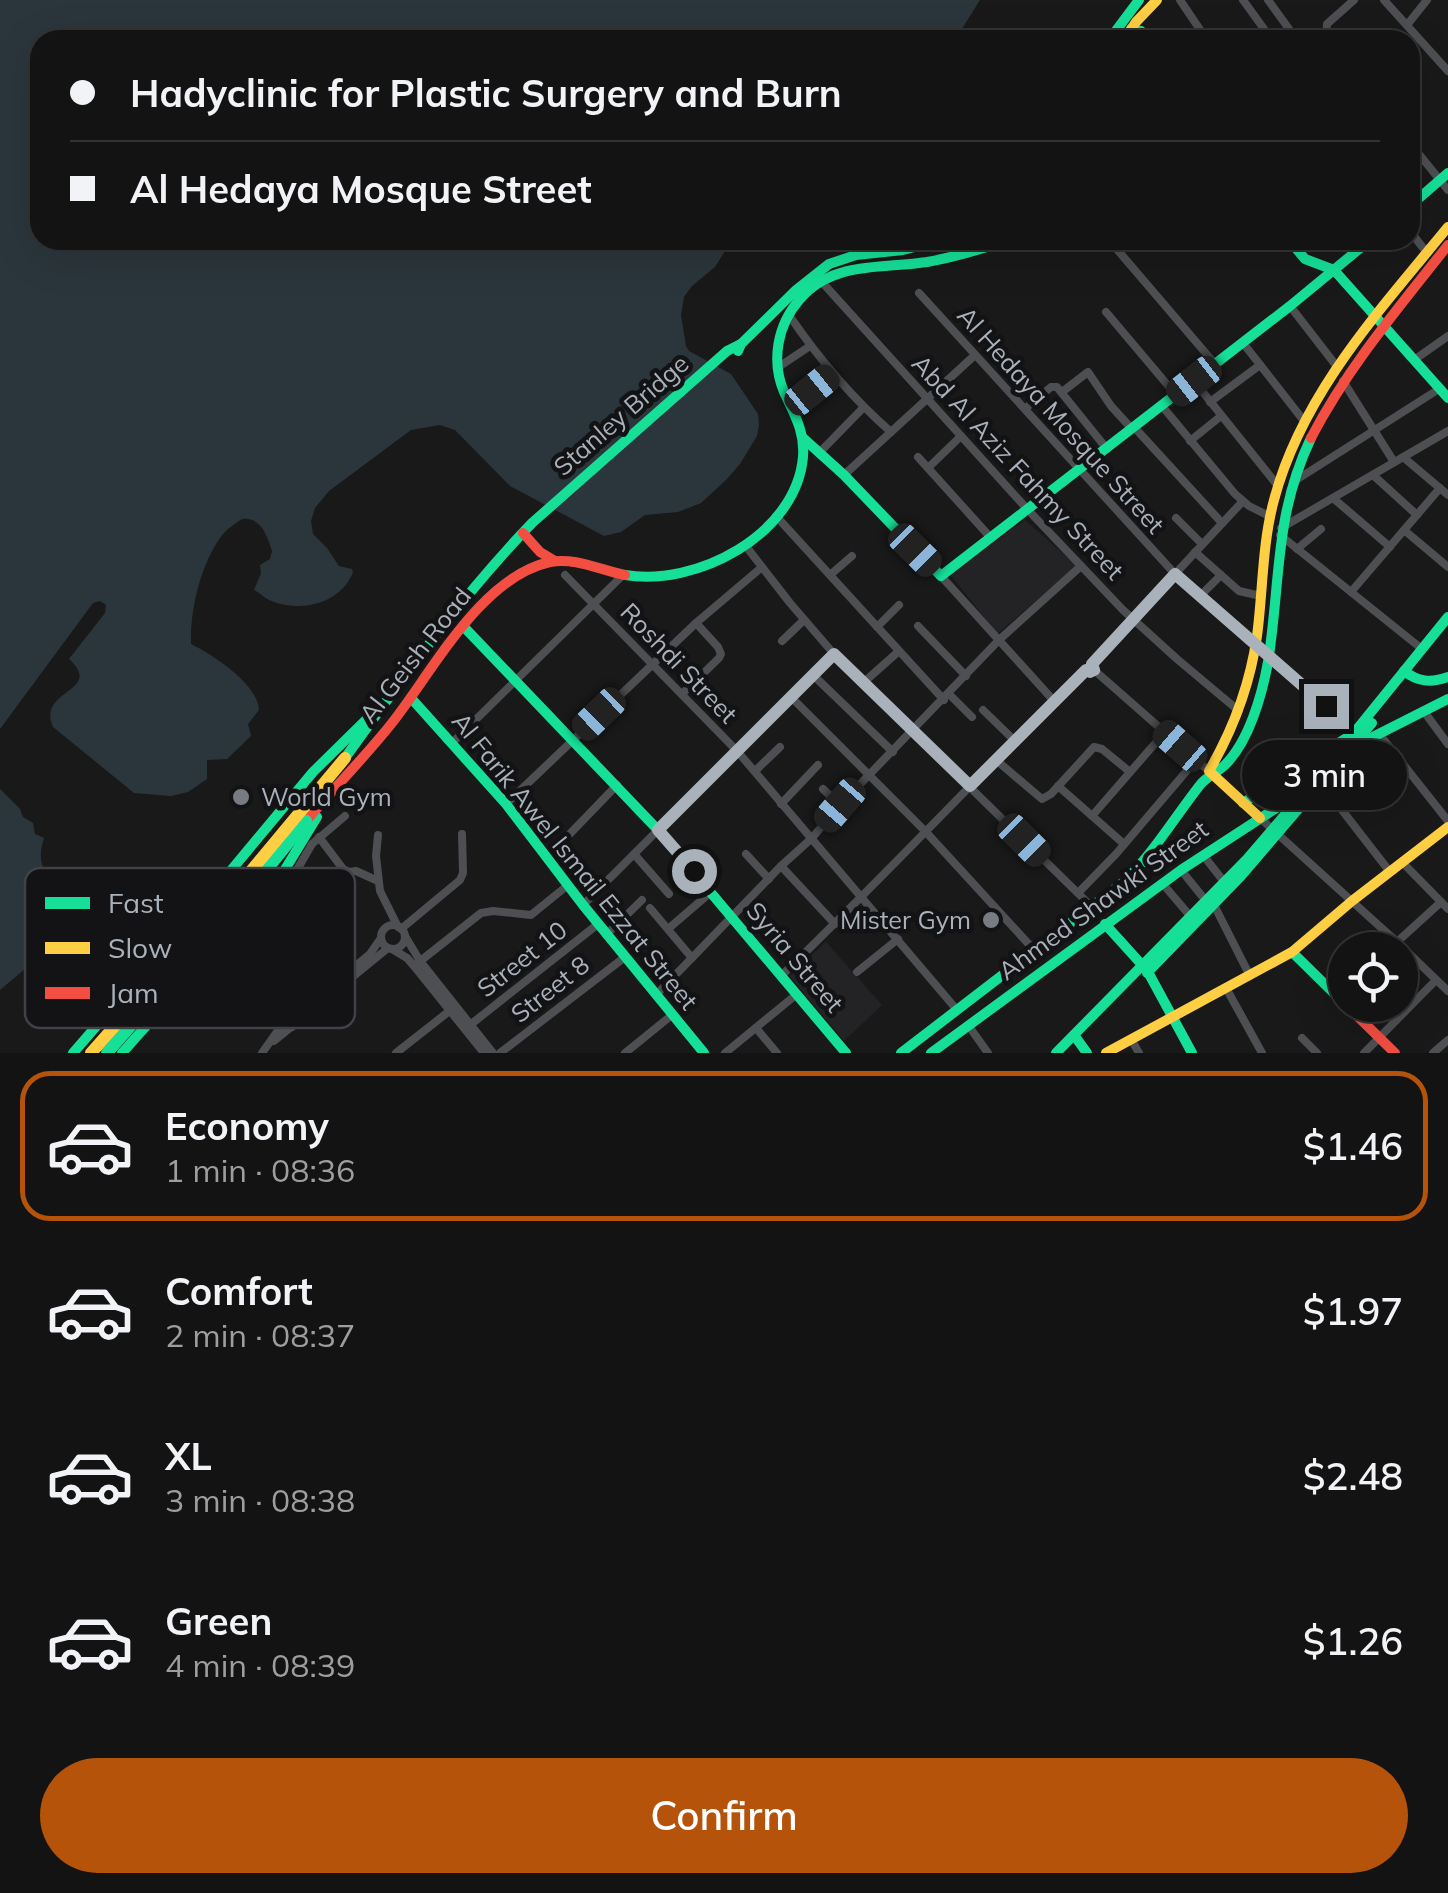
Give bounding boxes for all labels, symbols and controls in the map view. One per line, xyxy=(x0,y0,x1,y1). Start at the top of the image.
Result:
text: Hadyclinic for Plastic Surgery and Burn xyxy=(130,69,842,117)
text: Al Hedaya Mosque Street xyxy=(130,165,592,213)
street label: Al Hedaya Mosque Street xyxy=(951,300,1172,540)
street label: Stanley Bridge xyxy=(547,348,695,482)
street label: Abd Al Aziz Fahmy Street xyxy=(906,348,1131,586)
car xyxy=(1161,351,1227,411)
car xyxy=(779,359,845,421)
car xyxy=(883,518,947,582)
street label: Al Geish Road xyxy=(352,581,477,729)
street label: Roshdi Street xyxy=(614,596,745,729)
car xyxy=(567,682,631,746)
route end xyxy=(1304,684,1349,729)
street label: Al Farik Awel Ismail Ezzat Street xyxy=(446,706,705,1016)
car xyxy=(1148,715,1212,777)
callout: 3 min xyxy=(1244,741,1408,811)
text: 3 min xyxy=(1283,755,1366,795)
car xyxy=(809,773,871,837)
place label: World Gym xyxy=(261,781,392,812)
marker: World Gym xyxy=(230,786,252,808)
car xyxy=(992,808,1056,872)
street label: Ahmed Shawki Street xyxy=(992,813,1214,986)
route start xyxy=(672,849,717,894)
legend xyxy=(25,868,355,1028)
text: Fast xyxy=(108,885,164,920)
street label: Syria Street xyxy=(740,895,851,1018)
place label: Mister Gym xyxy=(840,904,971,935)
marker: Mister Gym xyxy=(980,909,1002,931)
street label: Street 10 xyxy=(471,914,573,1003)
text: Slow xyxy=(108,930,172,965)
map controls xyxy=(1328,932,1418,1022)
button: locate xyxy=(1328,932,1418,1022)
street label: Street 8 xyxy=(504,948,595,1029)
text: Jam xyxy=(108,975,159,1010)
icon: car xyxy=(45,1101,135,1191)
text: Economy xyxy=(165,1102,329,1150)
text: $1.46 xyxy=(1303,1122,1403,1170)
text: 1 min · 08:36 xyxy=(165,1150,355,1190)
icon: car xyxy=(45,1266,135,1356)
text: Comfort xyxy=(165,1267,313,1315)
text: $1.97 xyxy=(1303,1287,1403,1335)
text: 2 min · 08:37 xyxy=(165,1315,355,1355)
icon: car xyxy=(45,1431,135,1521)
text: XL xyxy=(165,1432,212,1480)
text: $2.48 xyxy=(1303,1452,1403,1500)
text: 3 min · 08:38 xyxy=(165,1480,355,1520)
icon: car xyxy=(45,1596,135,1686)
text: Green xyxy=(165,1597,272,1645)
text: $1.26 xyxy=(1303,1617,1403,1665)
text: 4 min · 08:39 xyxy=(165,1645,355,1685)
button: Confirm xyxy=(40,1758,1408,1873)

